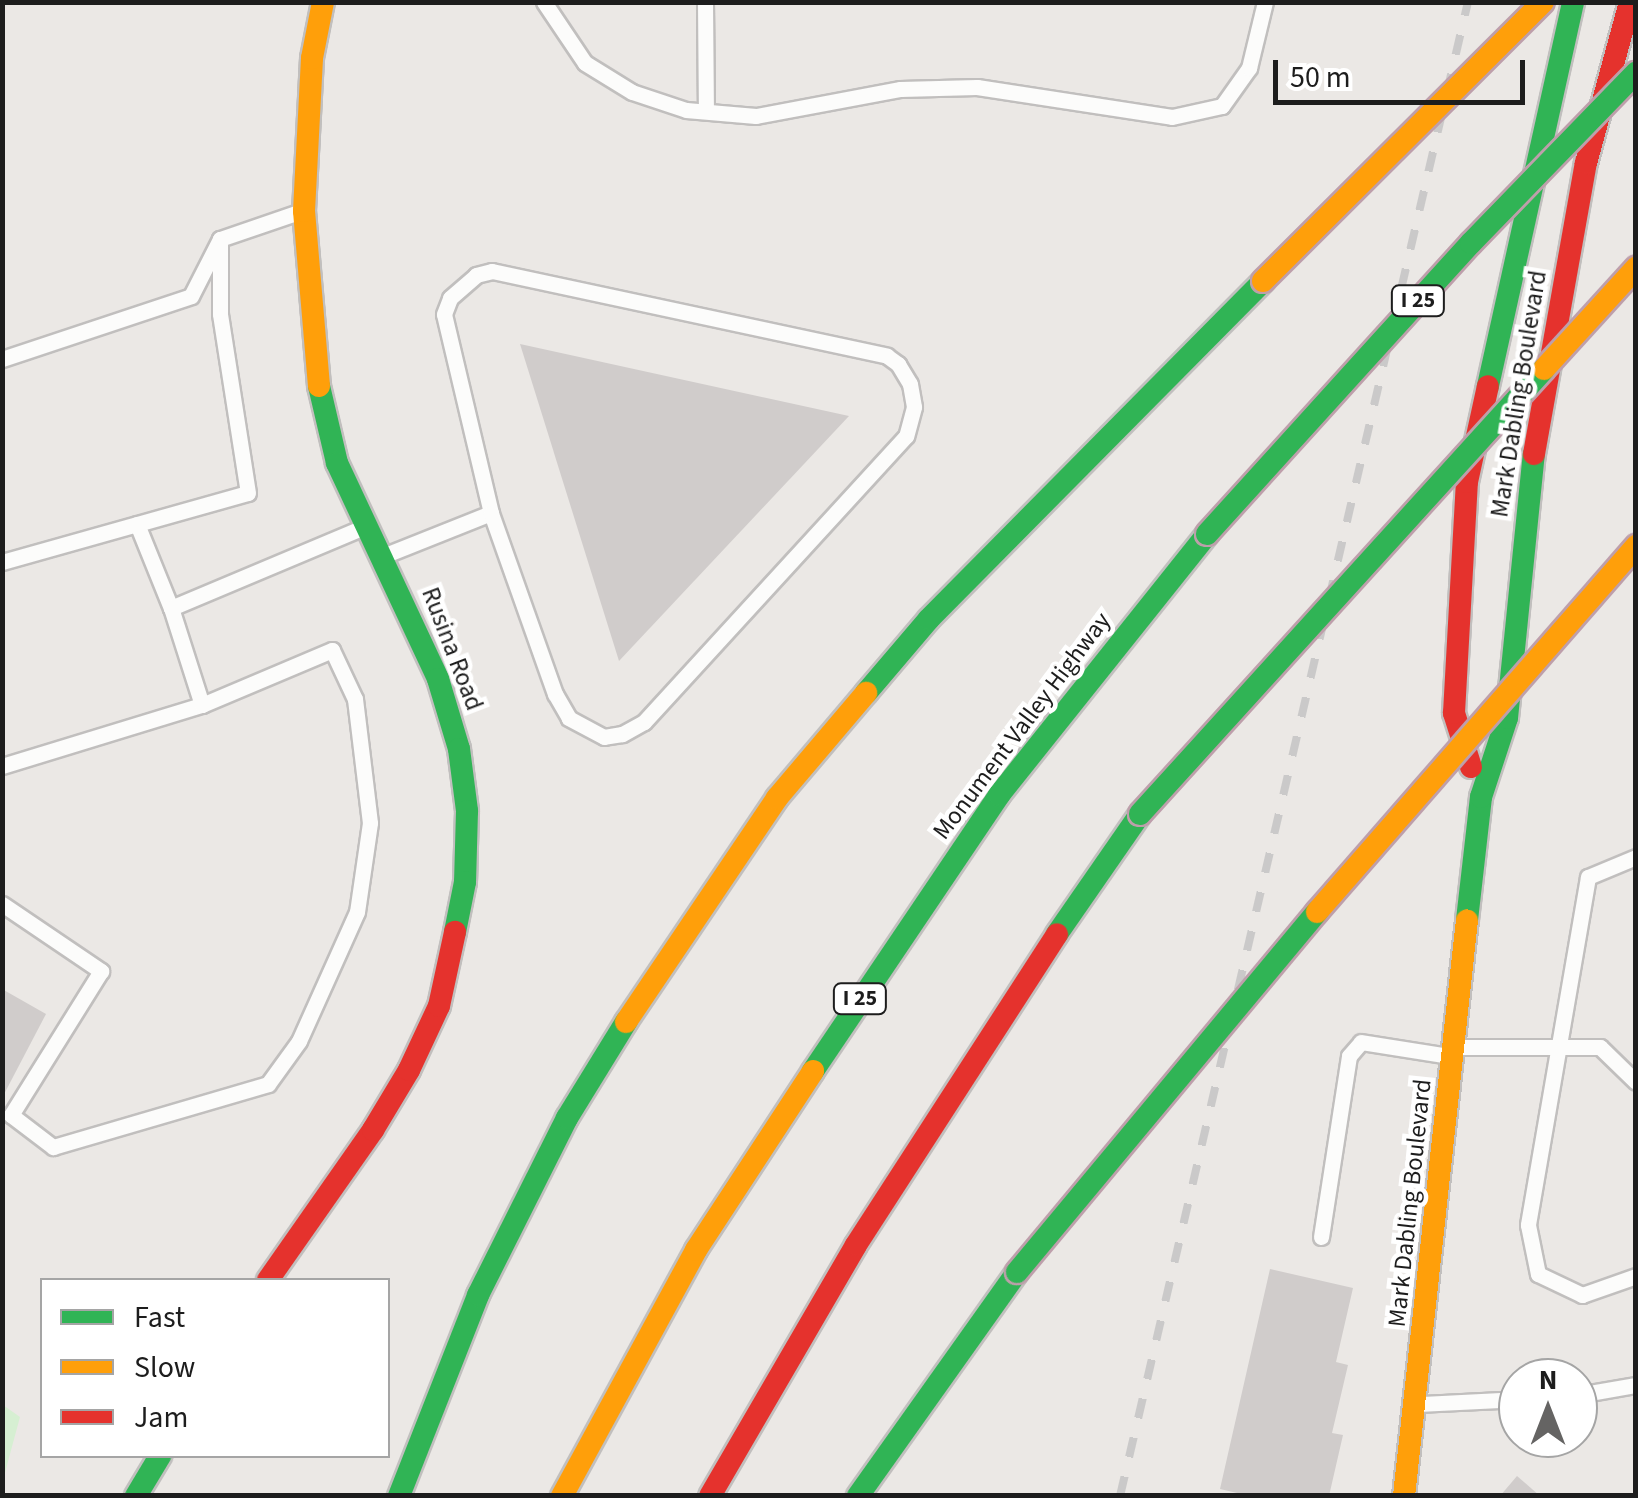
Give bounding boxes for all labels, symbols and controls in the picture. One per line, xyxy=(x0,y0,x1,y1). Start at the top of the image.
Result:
scale bar xyxy=(1278,40,1530,102)
text: 50 m xyxy=(1290,56,1351,99)
street label: Mark Dabling Boulevard xyxy=(1485,269,1553,519)
road number: I 25 xyxy=(1390,284,1446,318)
street label: Rusina Road xyxy=(415,583,489,715)
street label: Monument Valley Highway xyxy=(927,606,1117,846)
road number: I 25 xyxy=(832,982,888,1016)
street label: Mark Dabling Boulevard xyxy=(1382,1077,1438,1329)
legend xyxy=(40,1278,390,1458)
text: Fast xyxy=(134,1296,185,1339)
text: Slow xyxy=(134,1346,195,1389)
north arrow xyxy=(1498,1358,1598,1458)
text: N xyxy=(1539,1360,1557,1400)
text: Jam xyxy=(134,1396,188,1439)

